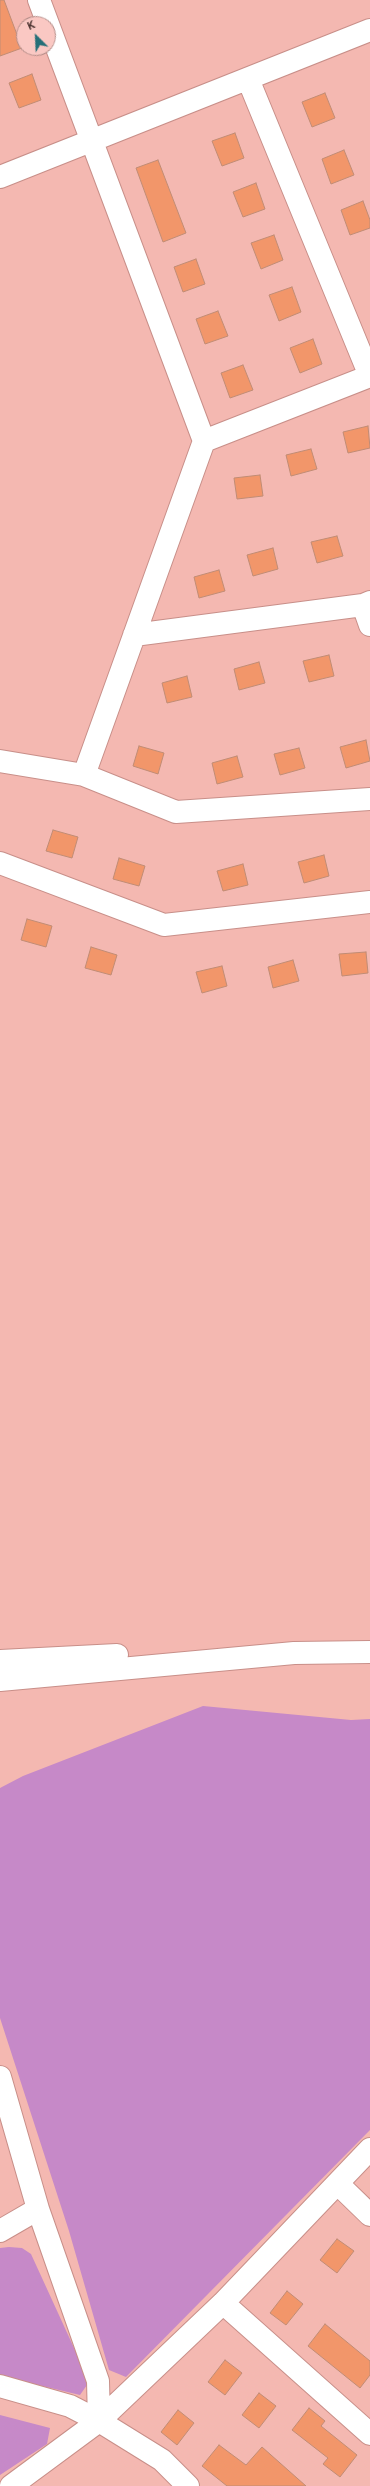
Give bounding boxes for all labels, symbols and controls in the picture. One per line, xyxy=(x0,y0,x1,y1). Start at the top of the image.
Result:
north arrow xyxy=(16,16,56,56)
text: K xyxy=(25,18,37,33)

